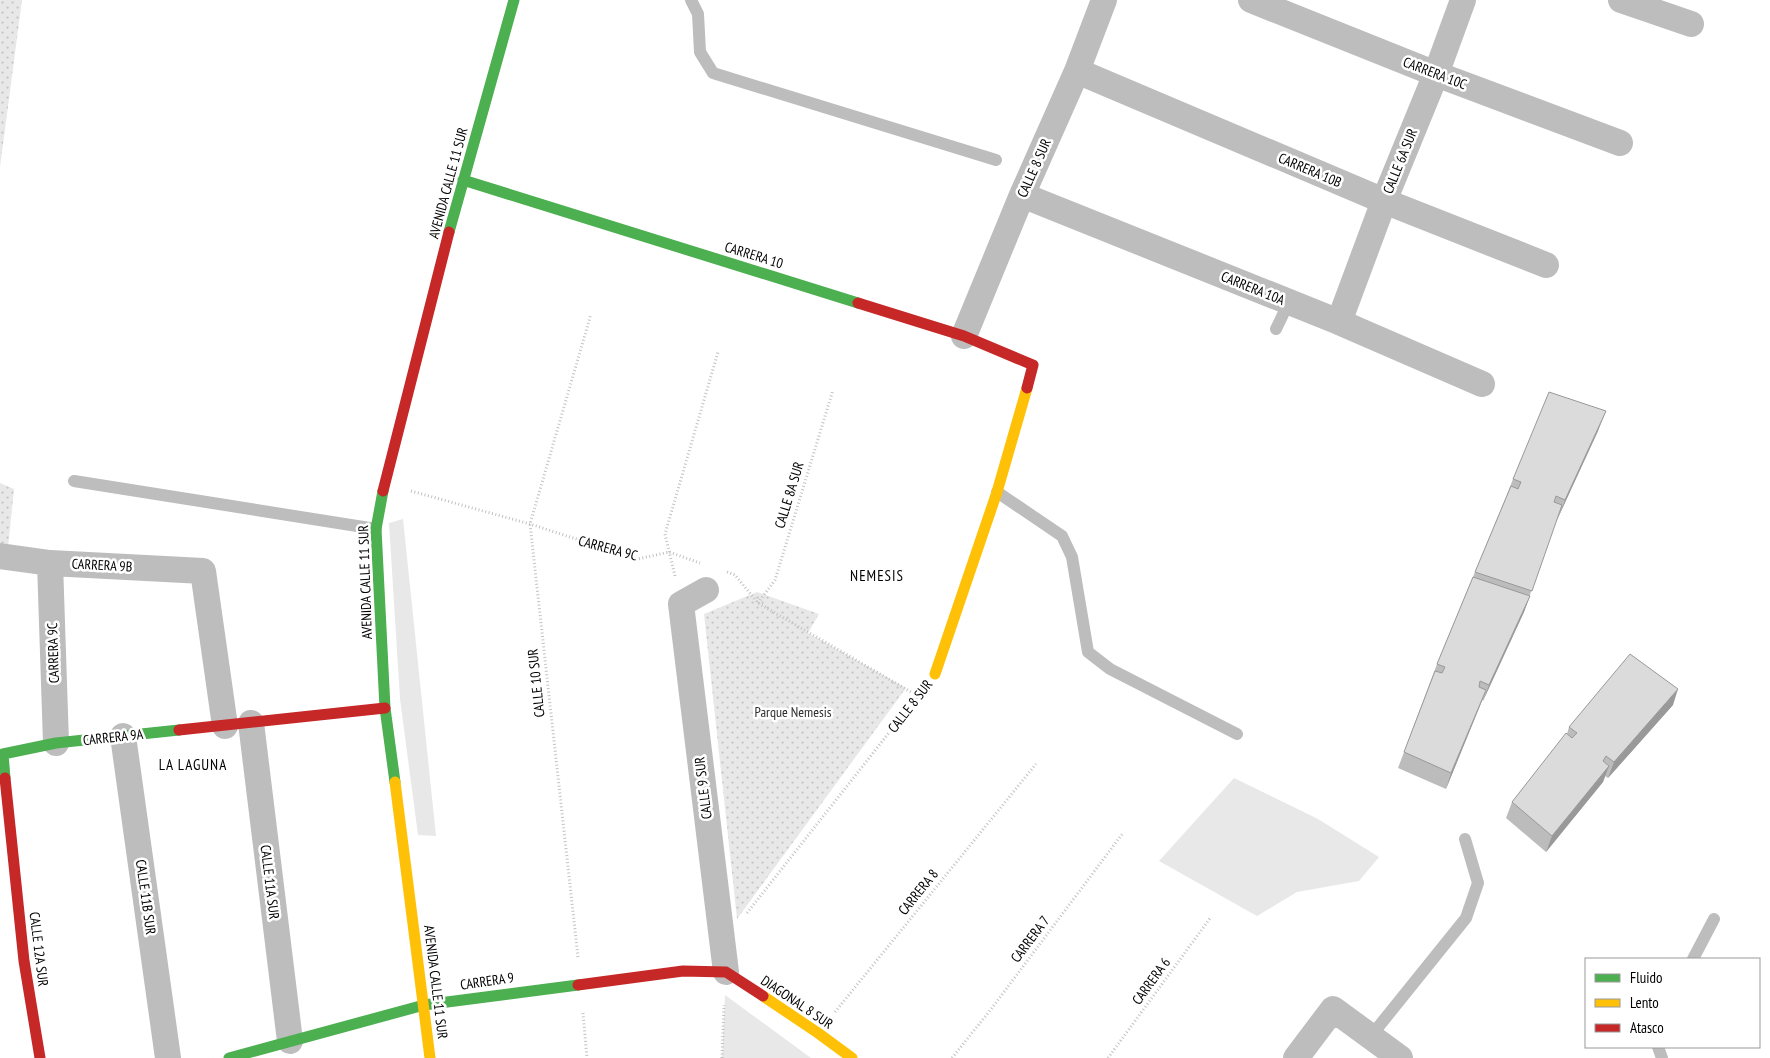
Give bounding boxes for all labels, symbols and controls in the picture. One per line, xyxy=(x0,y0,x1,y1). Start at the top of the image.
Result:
street label: CARRERA 10C xyxy=(1401,53,1470,94)
street label: AVENIDA CALLE 11 SUR xyxy=(425,125,472,241)
street label: CALLE 6A SUR xyxy=(1379,126,1421,196)
street label: CALLE 8 SUR xyxy=(1013,136,1055,200)
street label: CARRERA 10B xyxy=(1276,149,1344,191)
street label: CARRERA 10 xyxy=(723,238,785,272)
street label: CARRERA 10A xyxy=(1219,267,1288,309)
street label: CALLE 8A SUR xyxy=(770,459,808,530)
street label: AVENIDA CALLE 11 SUR xyxy=(354,524,376,639)
street label: CARRERA 9C xyxy=(577,531,640,565)
street label: CARRERA 9B xyxy=(71,554,133,576)
district label: NEMESIS xyxy=(850,566,904,585)
street label: CARRERA 9C xyxy=(43,622,63,683)
street label: CALLE 10 SUR xyxy=(523,648,549,718)
street label: CALLE 8 SUR xyxy=(884,676,937,736)
park label: Parque Nemesis xyxy=(755,703,832,721)
street label: CARRERA 9A xyxy=(82,725,144,749)
district label: LA LAGUNA xyxy=(159,755,227,774)
street label: CALLE 9 SUR xyxy=(690,756,716,820)
street label: CALLE 11A SUR xyxy=(256,844,284,921)
street label: CALLE 11B SUR xyxy=(132,858,160,936)
street label: CARRERA 8 xyxy=(894,865,942,919)
street label: CALLE 12A SUR xyxy=(25,911,53,988)
street label: CARRERA 7 xyxy=(1007,912,1053,966)
street label: AVENIDA CALLE 11 SUR xyxy=(420,924,452,1040)
street label: CARRERA 6 xyxy=(1128,954,1174,1008)
legend xyxy=(1585,958,1760,1048)
street label: CARRERA 9 xyxy=(459,968,515,994)
text: Fluido xyxy=(1630,968,1662,987)
street label: DIAGONAL 8 SUR xyxy=(757,971,837,1033)
text: Lento xyxy=(1630,993,1659,1012)
text: Atasco xyxy=(1630,1018,1664,1037)

